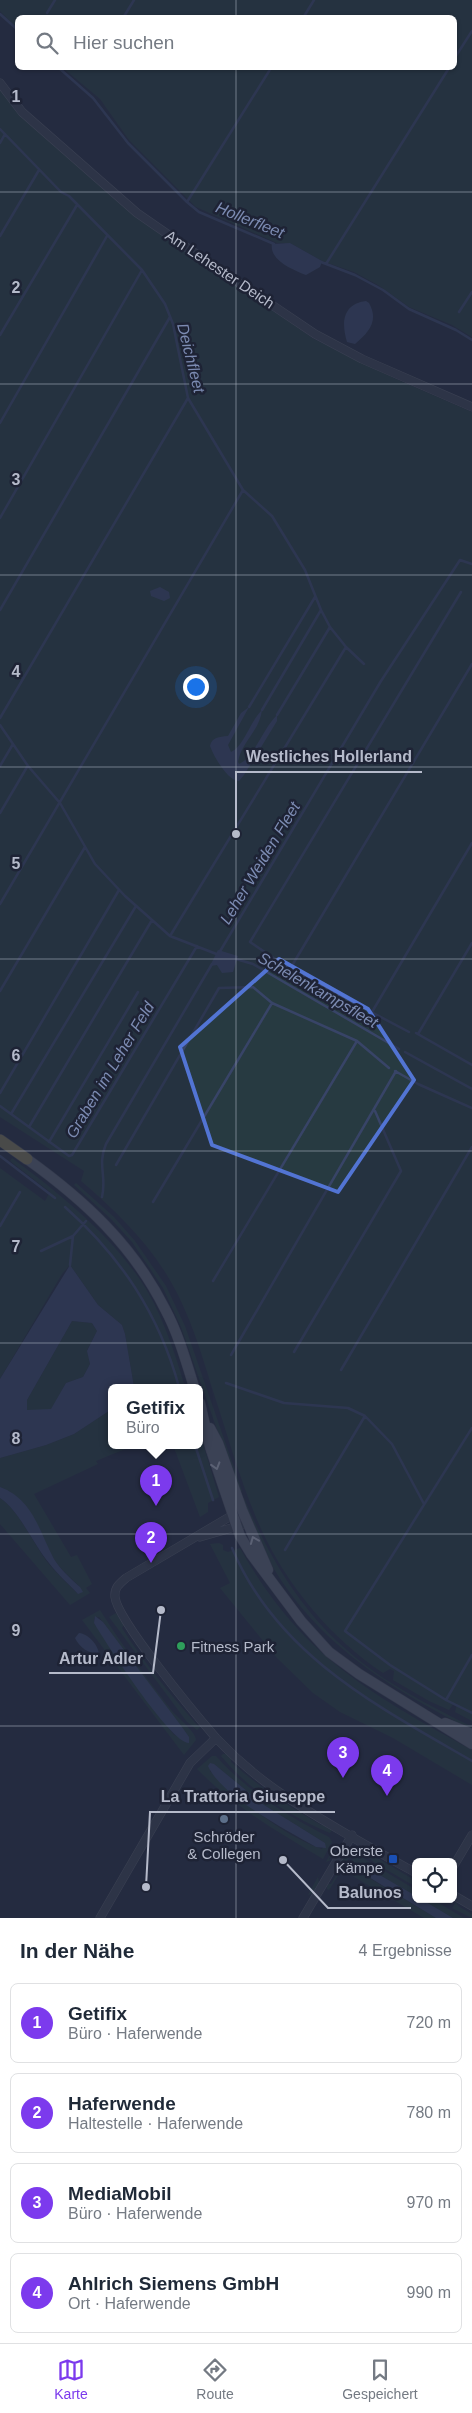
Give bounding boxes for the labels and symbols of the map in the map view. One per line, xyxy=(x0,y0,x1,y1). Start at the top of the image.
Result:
text: 1 xyxy=(12,88,21,105)
water label: Hollerfleet xyxy=(213,199,287,242)
street label: Am Lehester Deich xyxy=(162,226,278,312)
text: 2 xyxy=(12,279,21,296)
water label: Deichfleet xyxy=(174,321,208,395)
text: 3 xyxy=(12,471,21,488)
text: 4 xyxy=(12,663,21,680)
your location xyxy=(183,674,209,700)
callout: Westliches Hollerland xyxy=(236,741,422,772)
text: Westliches Hollerland xyxy=(246,748,412,765)
water label: Leher Weiden Fleet xyxy=(217,798,303,927)
text: 5 xyxy=(12,855,21,872)
water label: Schelenkampsfleet xyxy=(255,949,381,1031)
water label: Graben im Leher Feld xyxy=(63,998,158,1141)
text: 6 xyxy=(12,1047,21,1064)
text: 7 xyxy=(12,1238,21,1255)
text: 8 xyxy=(12,1430,21,1447)
one-way arrow xyxy=(211,1462,221,1470)
pin: 1 xyxy=(140,1465,172,1506)
pin: 2 xyxy=(135,1522,167,1563)
one-way arrow xyxy=(250,1536,261,1545)
text: 9 xyxy=(12,1622,21,1639)
place label: Fitness Park xyxy=(191,1638,275,1655)
marker: Fitness Park xyxy=(175,1640,187,1652)
callout: Artur Adler xyxy=(49,1642,153,1673)
text: Artur Adler xyxy=(59,1650,143,1667)
pin: 3 xyxy=(327,1737,359,1778)
pin: 4 xyxy=(371,1755,403,1796)
callout: La Trattoria Giuseppe xyxy=(150,1781,335,1812)
text: La Trattoria Giuseppe xyxy=(161,1788,325,1805)
marker: Schröder & Collegen xyxy=(218,1813,230,1825)
place label: Schröder & Collegen xyxy=(187,1828,261,1862)
place label: Oberste Kämpe xyxy=(330,1842,383,1876)
marker: Oberste Kämpe xyxy=(387,1853,399,1865)
callout: Balunos xyxy=(328,1877,411,1908)
text: Balunos xyxy=(338,1884,402,1901)

